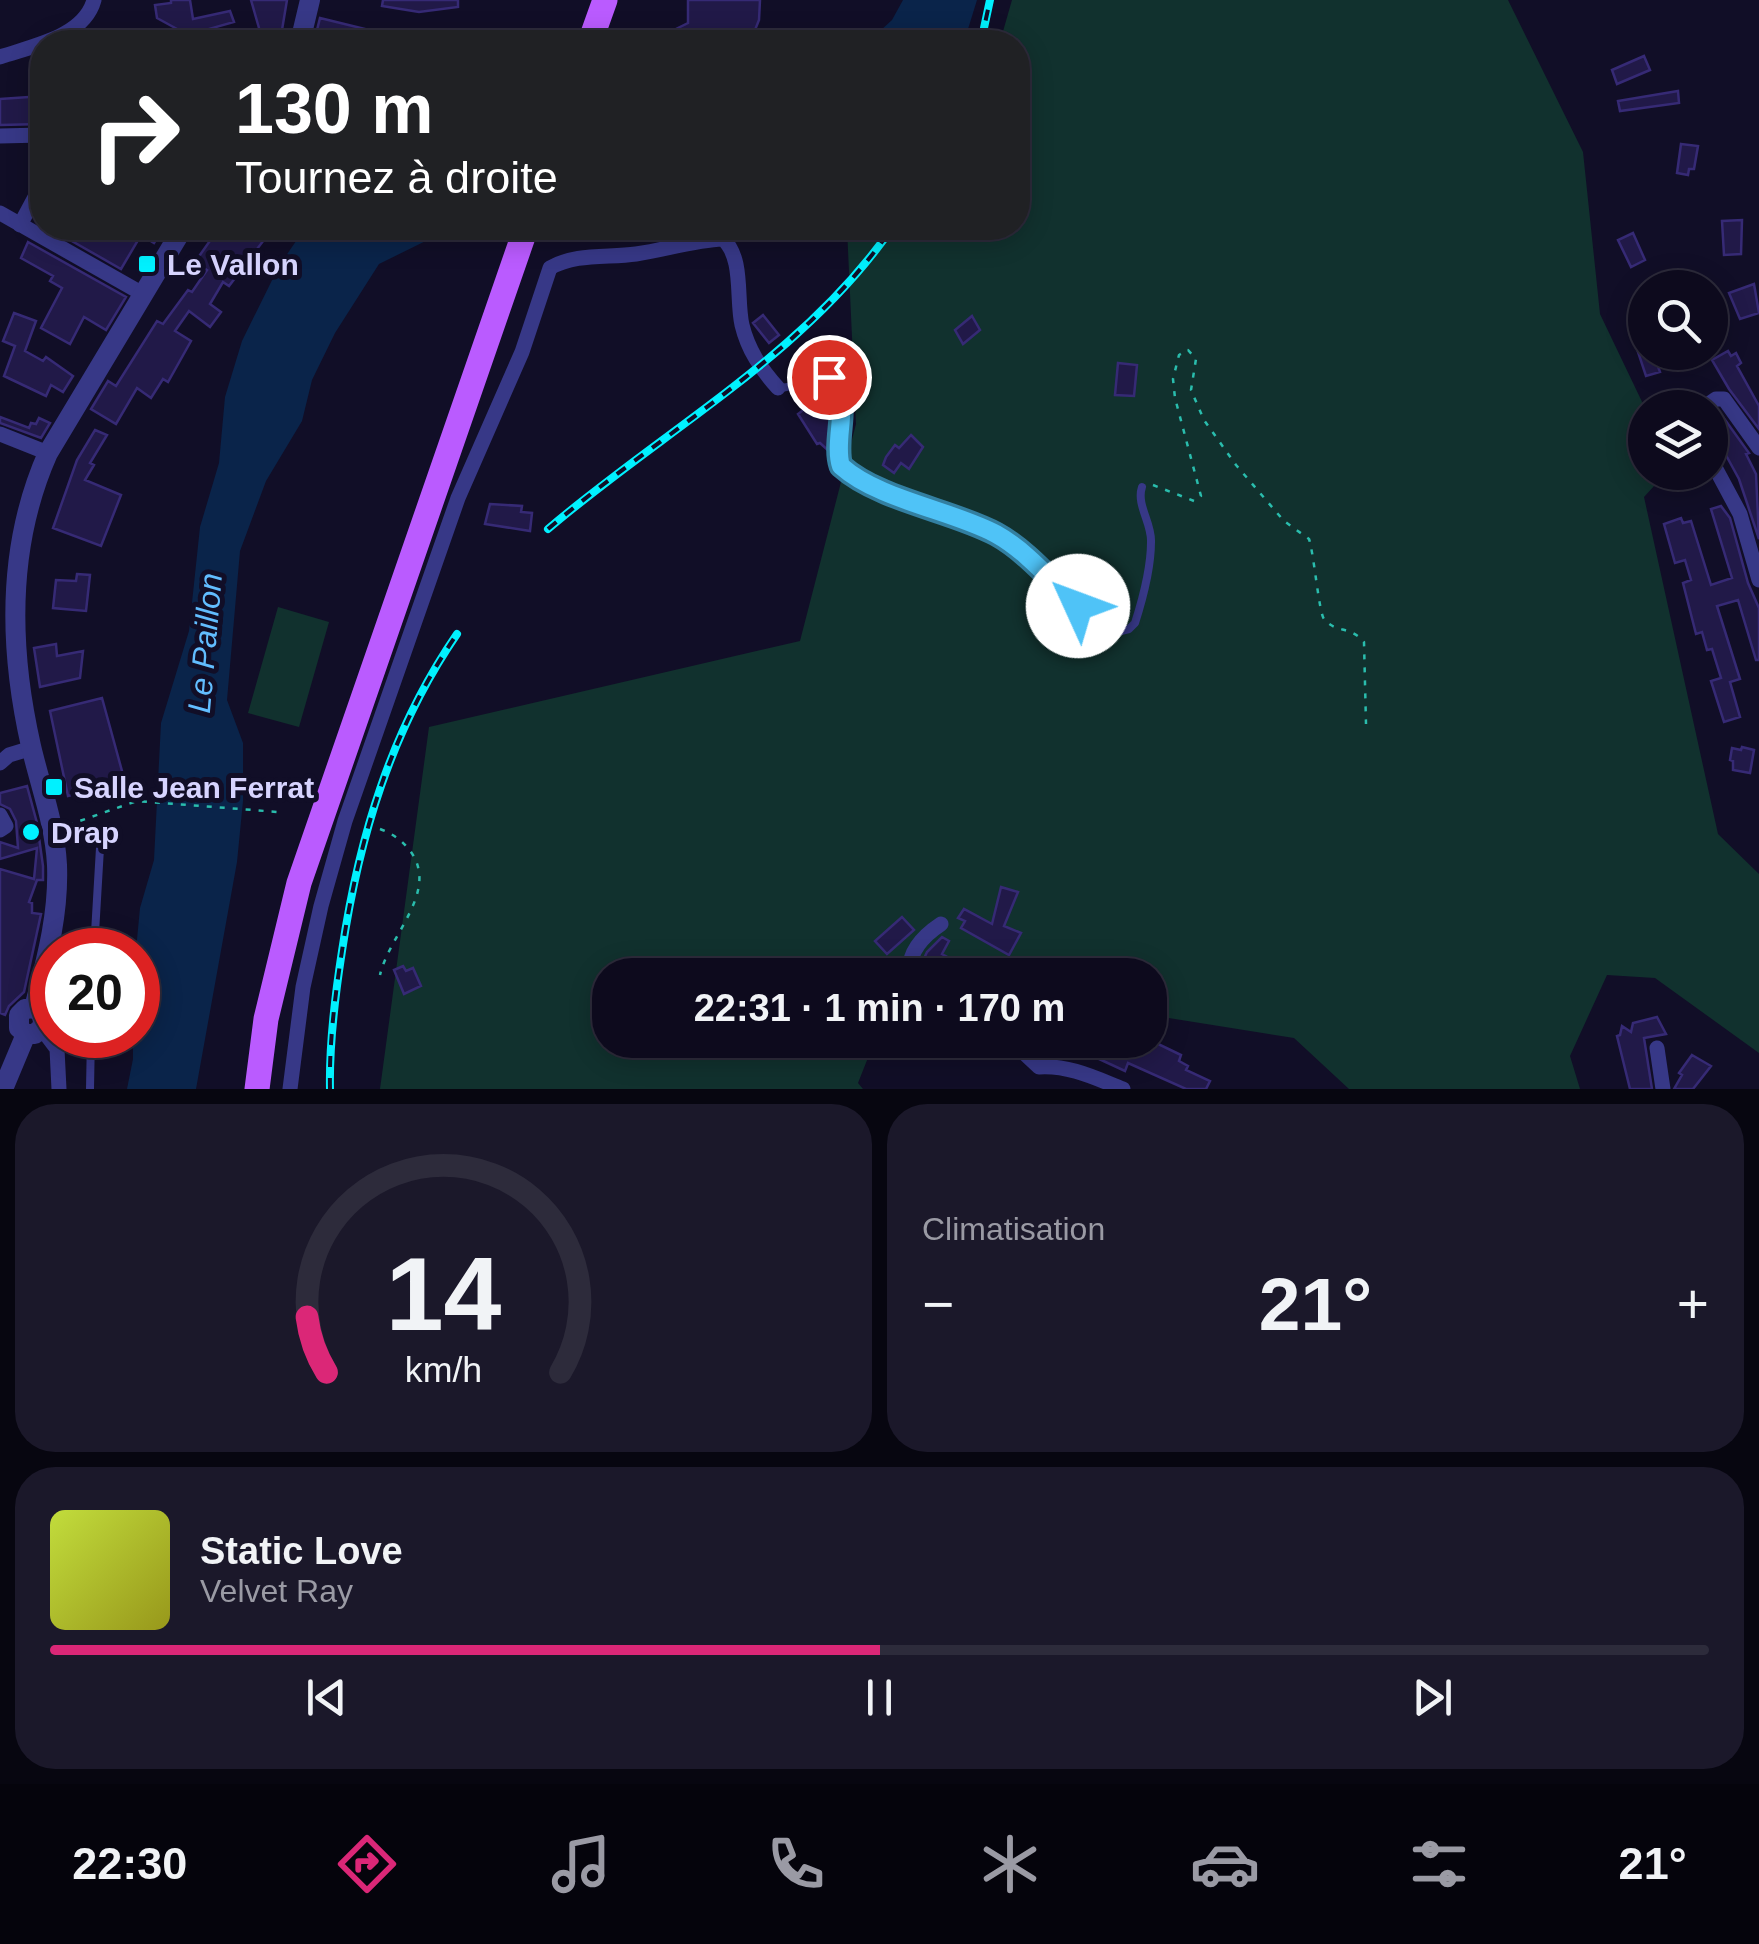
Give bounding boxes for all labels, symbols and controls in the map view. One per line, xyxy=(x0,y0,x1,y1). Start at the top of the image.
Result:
icon: right xyxy=(70,70,200,200)
text: 130 m xyxy=(235,70,433,148)
text: Tournez à droite xyxy=(235,152,558,203)
place label: Le Vallon xyxy=(167,248,299,281)
marker: Le Vallon xyxy=(136,253,158,275)
map controls xyxy=(1628,270,1728,490)
button: search xyxy=(1628,270,1728,370)
pin xyxy=(787,335,872,420)
icon: arrive xyxy=(802,350,857,405)
button: layers xyxy=(1628,390,1728,490)
position arrow xyxy=(1026,554,1130,658)
water label: Le Paillon xyxy=(181,571,229,715)
place label: Salle Jean Ferrat xyxy=(74,771,314,804)
marker: Salle Jean Ferrat xyxy=(43,776,65,798)
place label: Drap xyxy=(51,816,119,849)
marker: Drap xyxy=(20,821,42,843)
speed limit sign: 20 xyxy=(30,928,160,1058)
text: 22:31 · 1 min · 170 m xyxy=(694,987,1065,1029)
text: Climatisation xyxy=(922,1211,1105,1247)
text: 14 xyxy=(386,1236,501,1352)
text: 21° xyxy=(1259,1262,1372,1346)
text: − xyxy=(922,1273,954,1335)
text: + xyxy=(1677,1273,1709,1335)
text: km/h xyxy=(405,1350,482,1390)
text: Static Love xyxy=(200,1530,403,1572)
text: Velvet Ray xyxy=(200,1573,353,1609)
icon: previous xyxy=(299,1670,354,1725)
icon: pause xyxy=(852,1670,907,1725)
icon: next xyxy=(1405,1670,1460,1725)
icon: directions xyxy=(332,1829,402,1899)
icon: music xyxy=(546,1829,616,1899)
icon: phone xyxy=(761,1829,831,1899)
icon: climate xyxy=(975,1829,1045,1899)
icon: car xyxy=(1190,1829,1260,1899)
icon: filters xyxy=(1404,1829,1474,1899)
text: 22:30 xyxy=(72,1838,187,1889)
text: 21° xyxy=(1619,1838,1687,1889)

